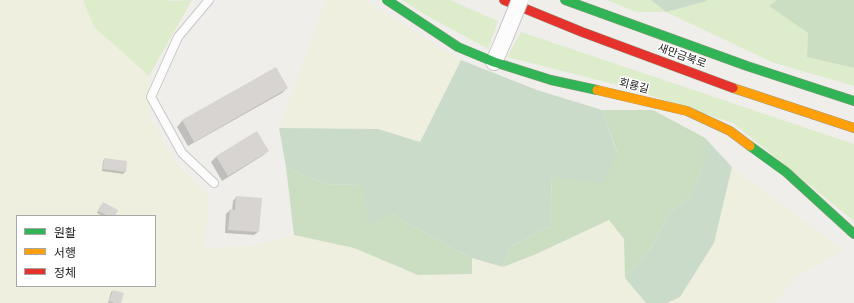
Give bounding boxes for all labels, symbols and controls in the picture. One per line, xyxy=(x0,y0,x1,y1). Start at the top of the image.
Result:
street label: 새만금북로 xyxy=(656,41,708,71)
street label: 회룡길 xyxy=(618,76,650,96)
legend xyxy=(16,215,156,287)
text: 원활 xyxy=(54,225,76,240)
text: 서행 xyxy=(54,245,76,260)
text: 정체 xyxy=(54,265,76,280)

